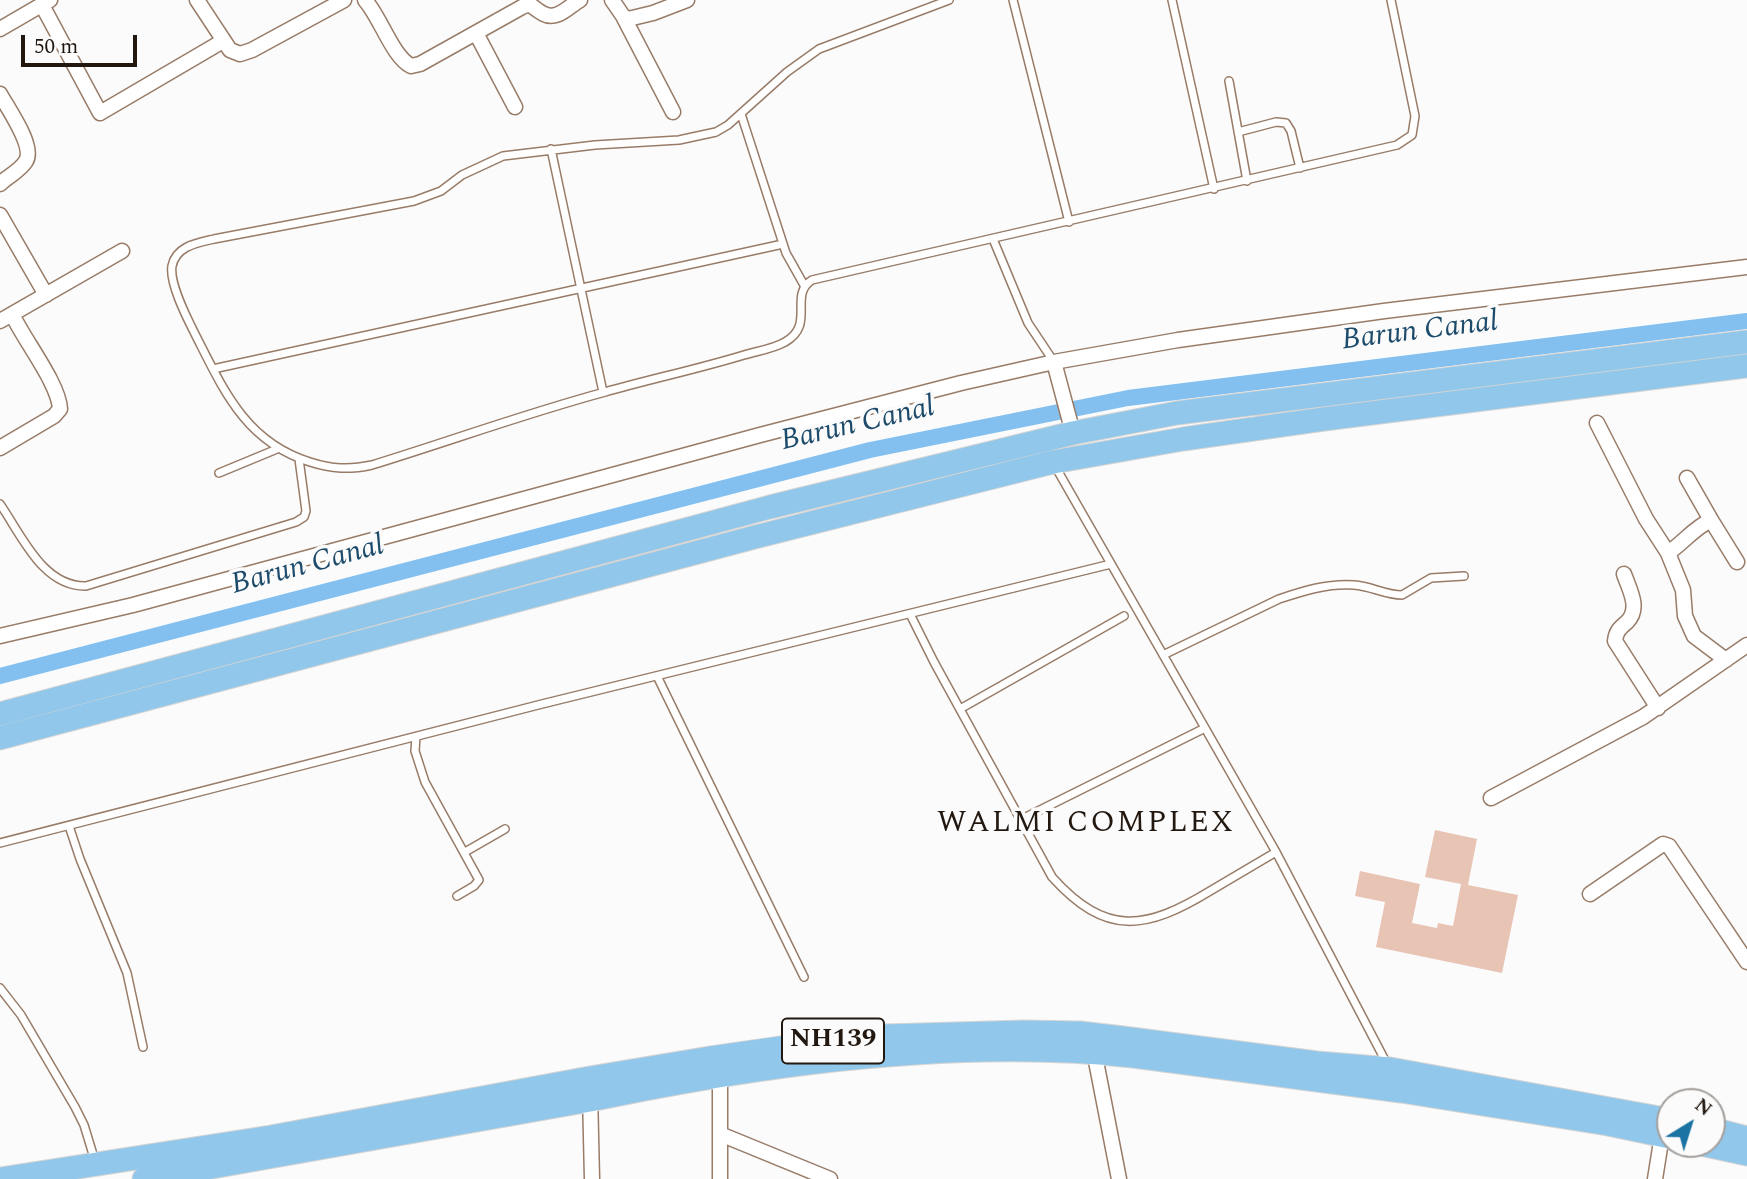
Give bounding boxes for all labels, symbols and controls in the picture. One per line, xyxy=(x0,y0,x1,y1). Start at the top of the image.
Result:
scale bar xyxy=(24,21,140,65)
text: 50 m xyxy=(34,31,78,63)
water label: Barun Canal xyxy=(1340,306,1500,360)
water label: Barun Canal xyxy=(778,391,938,461)
water label: Barun Canal xyxy=(228,529,388,605)
district label: WALMI COMPLEX xyxy=(939,807,1233,843)
road number: NH139 xyxy=(782,1018,884,1064)
north arrow xyxy=(1656,1088,1726,1158)
text: N xyxy=(1688,1091,1718,1124)

